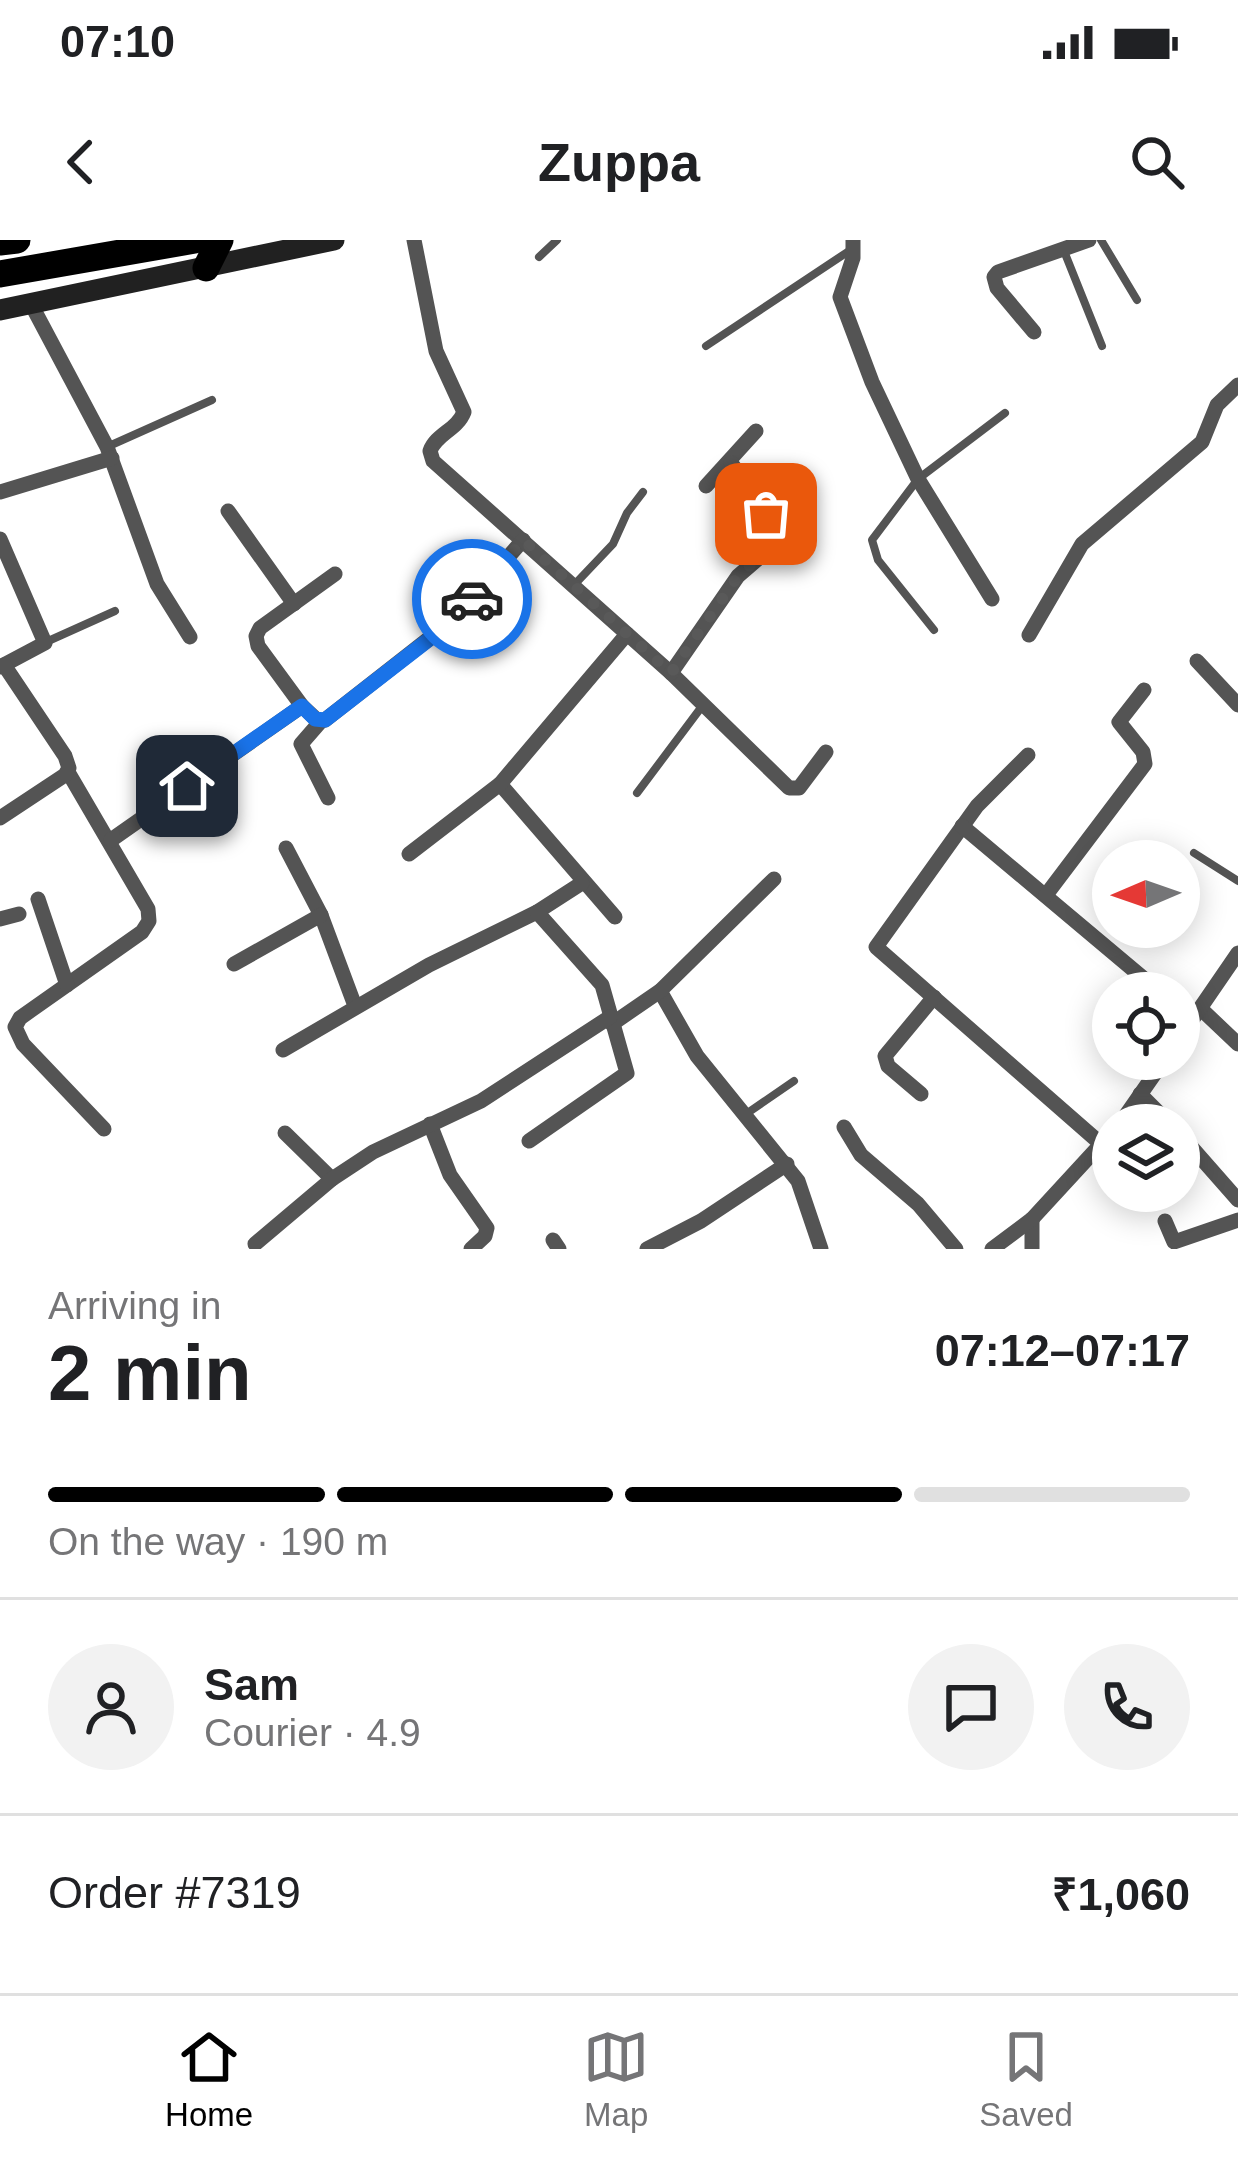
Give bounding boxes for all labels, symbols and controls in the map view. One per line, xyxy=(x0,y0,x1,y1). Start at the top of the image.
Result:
text: 07:10 xyxy=(60,16,175,67)
icon: back xyxy=(48,129,114,195)
icon: search xyxy=(1124,129,1190,195)
text: Zuppa xyxy=(538,132,700,192)
pin xyxy=(715,463,817,565)
icon: bag xyxy=(733,481,799,547)
courier xyxy=(412,539,532,659)
icon: car xyxy=(439,566,505,632)
pin xyxy=(136,735,238,837)
icon: home xyxy=(154,753,220,819)
north arrow xyxy=(1092,840,1200,948)
map controls xyxy=(1092,840,1200,1212)
button: locate xyxy=(1092,972,1200,1080)
button: layers xyxy=(1092,1104,1200,1212)
text: Arriving in xyxy=(48,1284,221,1327)
text: 07:12–07:17 xyxy=(935,1325,1190,1376)
text: 2 min xyxy=(48,1329,252,1417)
text: On the way · 190 m xyxy=(48,1520,388,1563)
button: person xyxy=(48,1644,174,1770)
button: chat xyxy=(908,1644,1034,1770)
button: phone xyxy=(1064,1644,1190,1770)
text: Sam xyxy=(204,1659,299,1710)
text: Courier · 4.9 xyxy=(204,1711,421,1754)
text: Order #7319 xyxy=(48,1867,301,1918)
text: ₹1,060 xyxy=(1052,1869,1190,1920)
tab: Home xyxy=(165,2024,253,2134)
tab: Map xyxy=(583,2024,649,2134)
tab: Saved xyxy=(979,2024,1073,2134)

